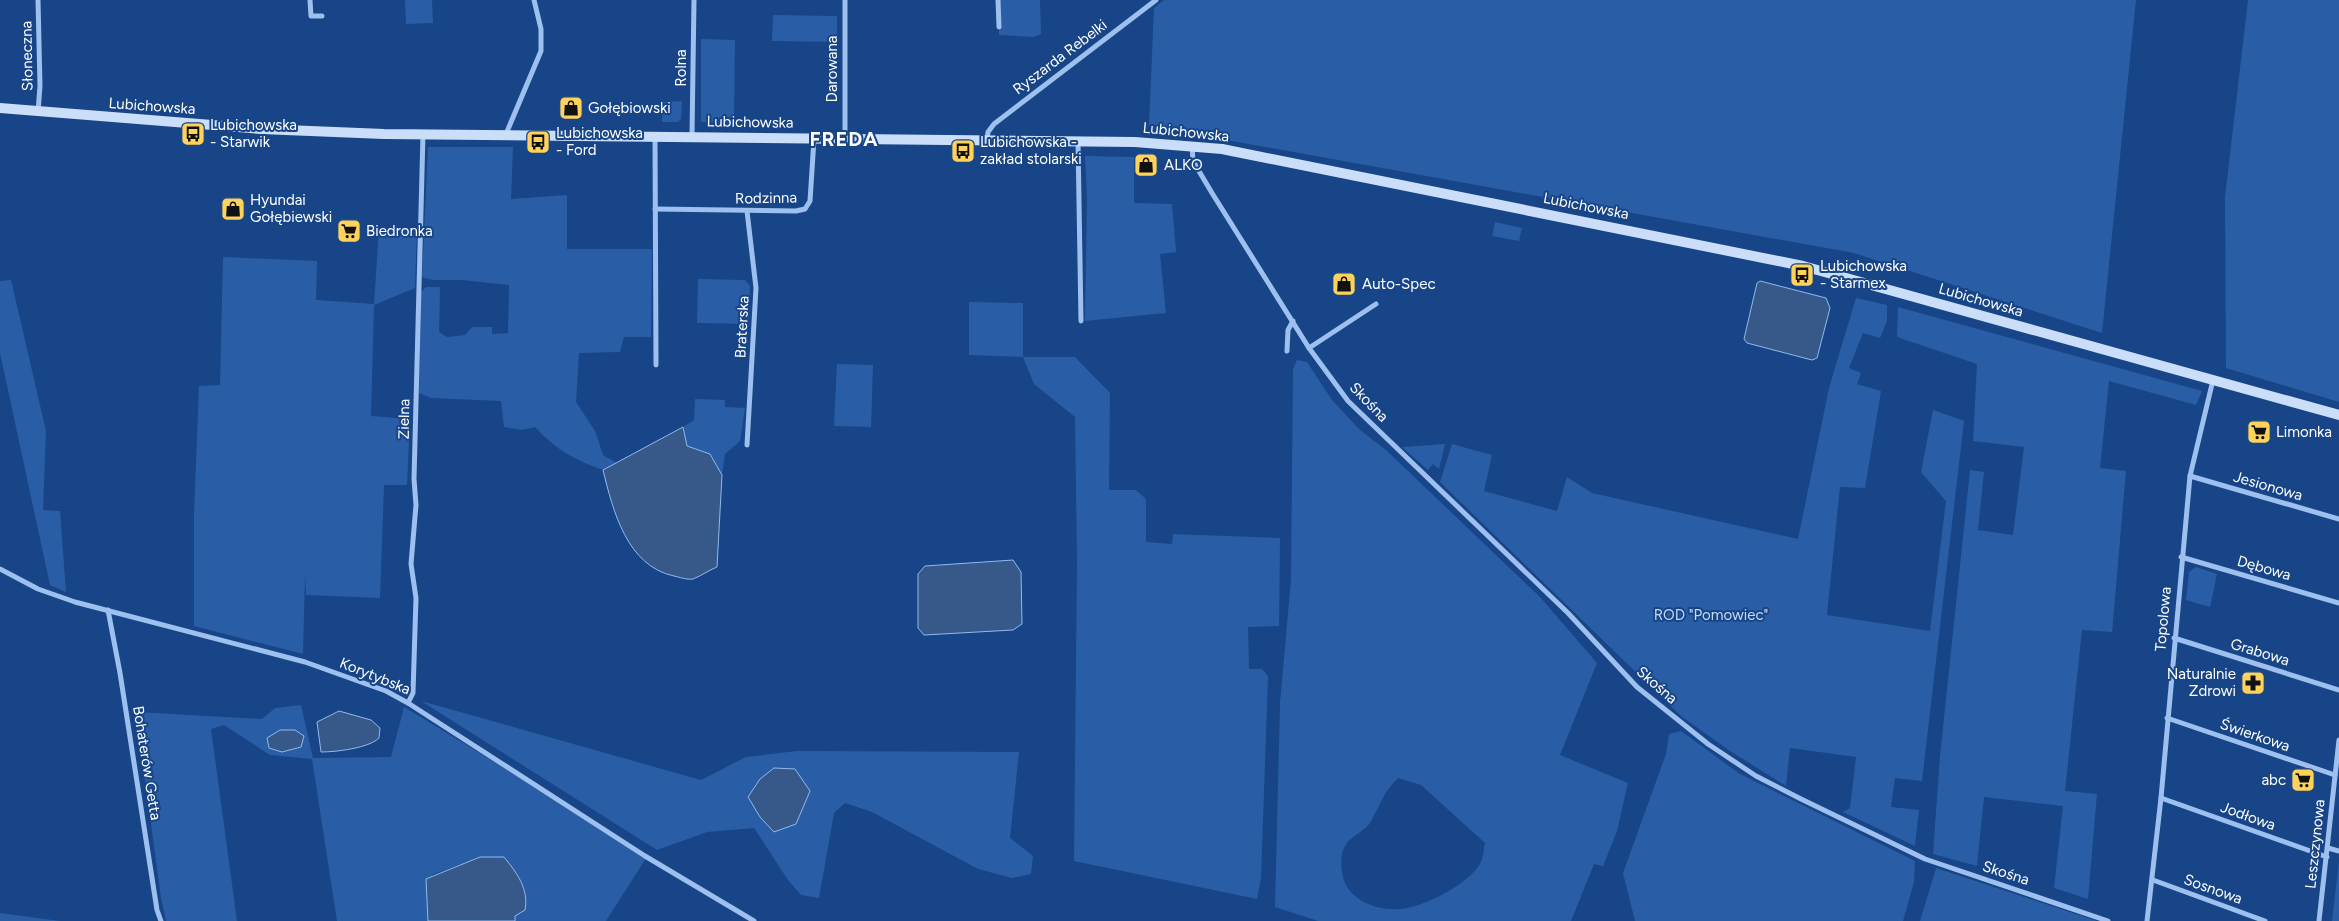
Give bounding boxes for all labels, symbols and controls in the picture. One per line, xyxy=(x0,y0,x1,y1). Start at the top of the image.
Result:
street label: Ryszarda Rebelki xyxy=(1009,16,1111,98)
street label: Słoneczna xyxy=(17,21,37,91)
street label: Darowana xyxy=(823,36,841,102)
street label: Rolna xyxy=(672,49,690,87)
street label: Lubichowska xyxy=(108,94,196,118)
shop icon: Gołębiowski xyxy=(558,95,584,121)
place label: Gołębiowski xyxy=(588,99,671,117)
street label: Lubichowska xyxy=(706,112,794,132)
place label: Lubichowska - Starwik xyxy=(210,116,297,151)
street label: Lubichowska xyxy=(1142,119,1230,145)
bus stop icon: Lubichowska - Starwik xyxy=(180,121,206,147)
place label: Lubichowska - Ford xyxy=(556,124,643,159)
district label: FREDA xyxy=(809,127,879,151)
bus stop icon: Lubichowska - Ford xyxy=(525,129,551,155)
place label: Lubichowska - zakład stolarski xyxy=(980,133,1082,168)
bus stop icon: Lubichowska - zakład stolarski xyxy=(950,138,976,164)
shop icon: ALKO xyxy=(1133,152,1159,178)
place label: ALKO xyxy=(1164,156,1203,174)
street label: Rodzinna xyxy=(735,188,797,208)
street label: Lubichowska xyxy=(1542,189,1630,223)
place label: Hyundai Gołębiewski xyxy=(250,191,332,226)
shop icon: Hyundai Gołębiewski xyxy=(220,196,246,222)
supermarket icon: Biedronka xyxy=(336,218,362,244)
place label: Biedronka xyxy=(366,222,433,240)
place label: Lubichowska - Starmex xyxy=(1820,257,1907,292)
bus stop icon: Lubichowska - Starmex xyxy=(1789,262,1815,288)
shop icon: Auto-Spec xyxy=(1331,271,1357,297)
place label: Auto-Spec xyxy=(1362,275,1436,293)
street label: Lubichowska xyxy=(1937,279,2025,321)
street label: Braterska xyxy=(731,295,753,359)
street label: Skośna xyxy=(1346,378,1392,426)
street label: Zielna xyxy=(395,399,413,439)
supermarket icon: Limonka xyxy=(2246,419,2272,445)
place label: Limonka xyxy=(2276,423,2332,441)
street label: Jesionowa xyxy=(2231,468,2305,504)
street label: Dębowa xyxy=(2235,552,2293,584)
street label: Topolowa xyxy=(2151,586,2175,652)
park label: ROD "Pomowiec" xyxy=(1654,606,1768,624)
street label: Grabowa xyxy=(2228,635,2292,669)
street label: Korytybska xyxy=(337,654,413,698)
street label: Skośna xyxy=(1633,662,1681,708)
place label: Naturalnie Zdrowi xyxy=(2167,665,2236,700)
pharmacy icon: Naturalnie Zdrowi xyxy=(2240,670,2266,696)
street label: Bohaterów Getta xyxy=(129,705,165,821)
street label: Świerkowa xyxy=(2218,715,2292,755)
supermarket icon: abc xyxy=(2290,767,2316,793)
place label: abc xyxy=(2261,771,2286,789)
street label: Jodłowa xyxy=(2218,798,2278,834)
street label: Leszczynowa xyxy=(2301,798,2329,890)
street label: Skośna xyxy=(1980,857,2032,889)
street label: Sosnowa xyxy=(2181,870,2245,908)

